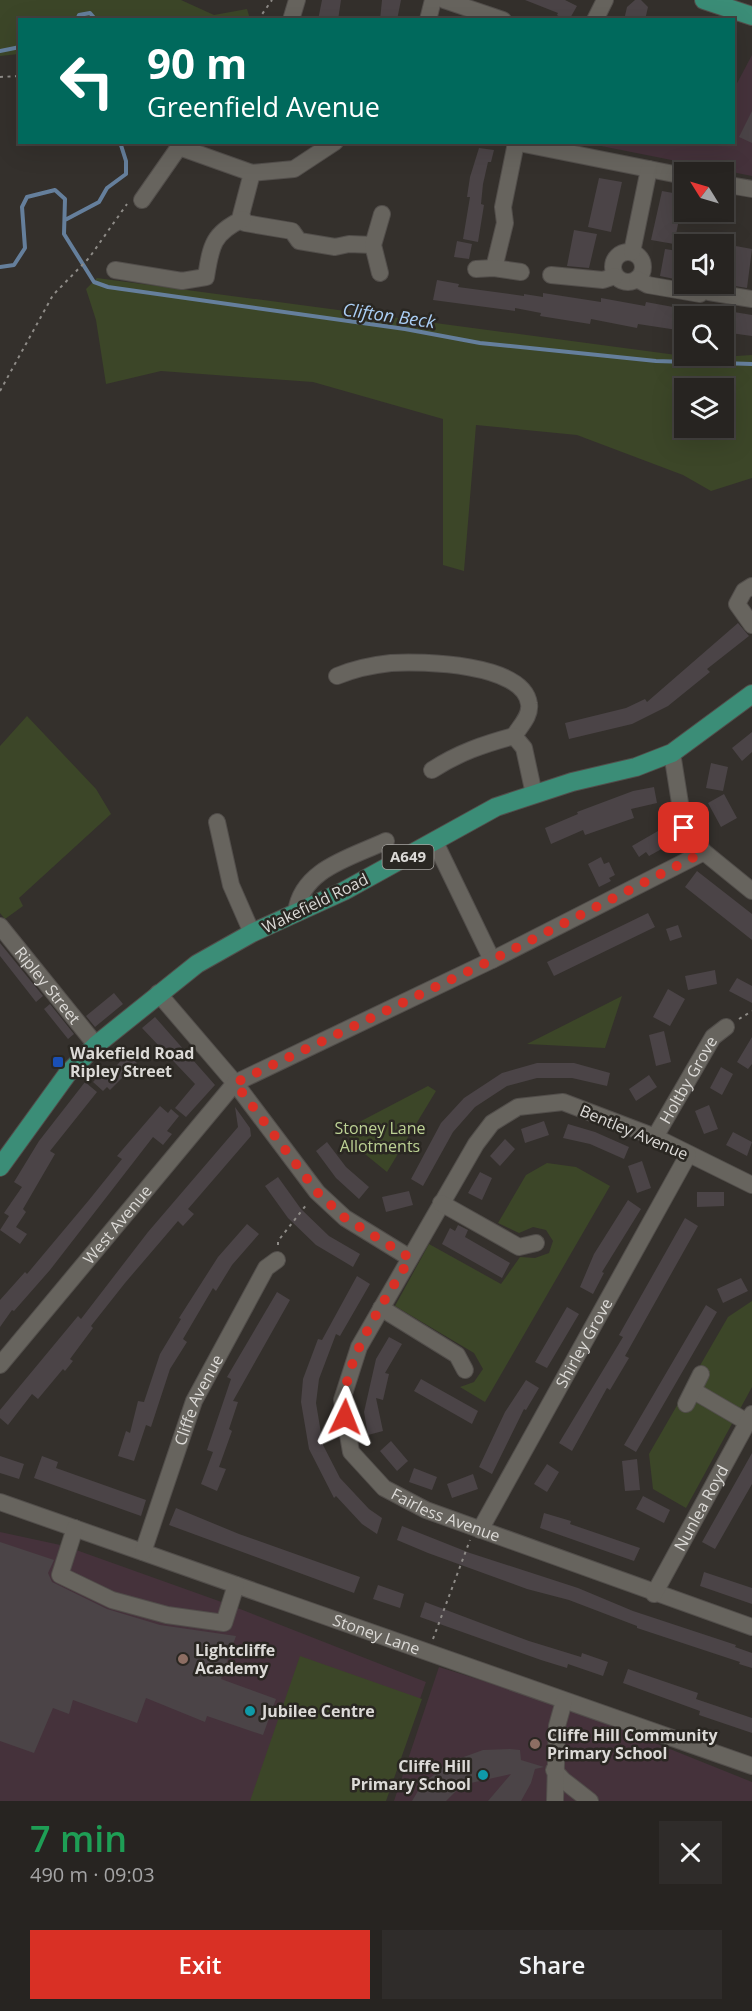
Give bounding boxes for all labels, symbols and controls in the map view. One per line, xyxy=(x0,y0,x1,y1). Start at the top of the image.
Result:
text: 90 m xyxy=(147,34,247,91)
icon: left xyxy=(48,42,126,120)
text: Greenfield Avenue xyxy=(147,88,380,125)
north arrow xyxy=(674,162,734,222)
map controls xyxy=(674,162,734,438)
button: sound xyxy=(674,234,734,294)
water label: Clifton Beck xyxy=(341,297,438,334)
button: search xyxy=(674,306,734,366)
button: layers xyxy=(674,378,734,438)
pin xyxy=(658,802,709,853)
icon: arrive xyxy=(667,811,700,844)
road number: A649 xyxy=(382,845,434,869)
street label: Wakefield Road xyxy=(258,868,372,938)
street label: Ripley Street xyxy=(10,942,86,1029)
street label: Holtby Grove xyxy=(654,1032,722,1128)
place label: Wakefield Road Ripley Street xyxy=(70,1042,194,1082)
marker: Wakefield Road Ripley Street xyxy=(51,1055,65,1069)
street label: Bentley Avenue xyxy=(576,1099,692,1165)
park label: Stoney Lane Allotments xyxy=(334,1117,426,1157)
street label: West Avenue xyxy=(78,1180,157,1269)
street label: Shirley Grove xyxy=(550,1294,617,1392)
street label: Cliffe Avenue xyxy=(169,1350,228,1448)
position arrow xyxy=(313,1385,377,1449)
street label: Nunlea Royd xyxy=(668,1461,733,1555)
street label: Fairless Avenue xyxy=(387,1483,503,1547)
street label: Stoney Lane xyxy=(330,1609,423,1660)
place label: Lightcliffe Academy xyxy=(195,1639,275,1679)
marker: Lightcliffe Academy xyxy=(176,1652,190,1666)
place label: Jubilee Centre xyxy=(260,1700,375,1722)
marker: Jubilee Centre xyxy=(243,1704,257,1718)
place label: Cliffe Hill Community Primary School xyxy=(547,1724,718,1764)
marker: Cliffe Hill Community Primary School xyxy=(528,1737,542,1751)
place label: Cliffe Hill Primary School xyxy=(351,1755,471,1795)
marker: Cliffe Hill Primary School xyxy=(476,1768,490,1782)
text: 7 min xyxy=(30,1814,127,1863)
button: close xyxy=(659,1821,722,1884)
text: 490 m · 09:03 xyxy=(30,1861,155,1888)
button: Exit xyxy=(30,1930,370,1999)
button: Share xyxy=(382,1930,722,1999)

